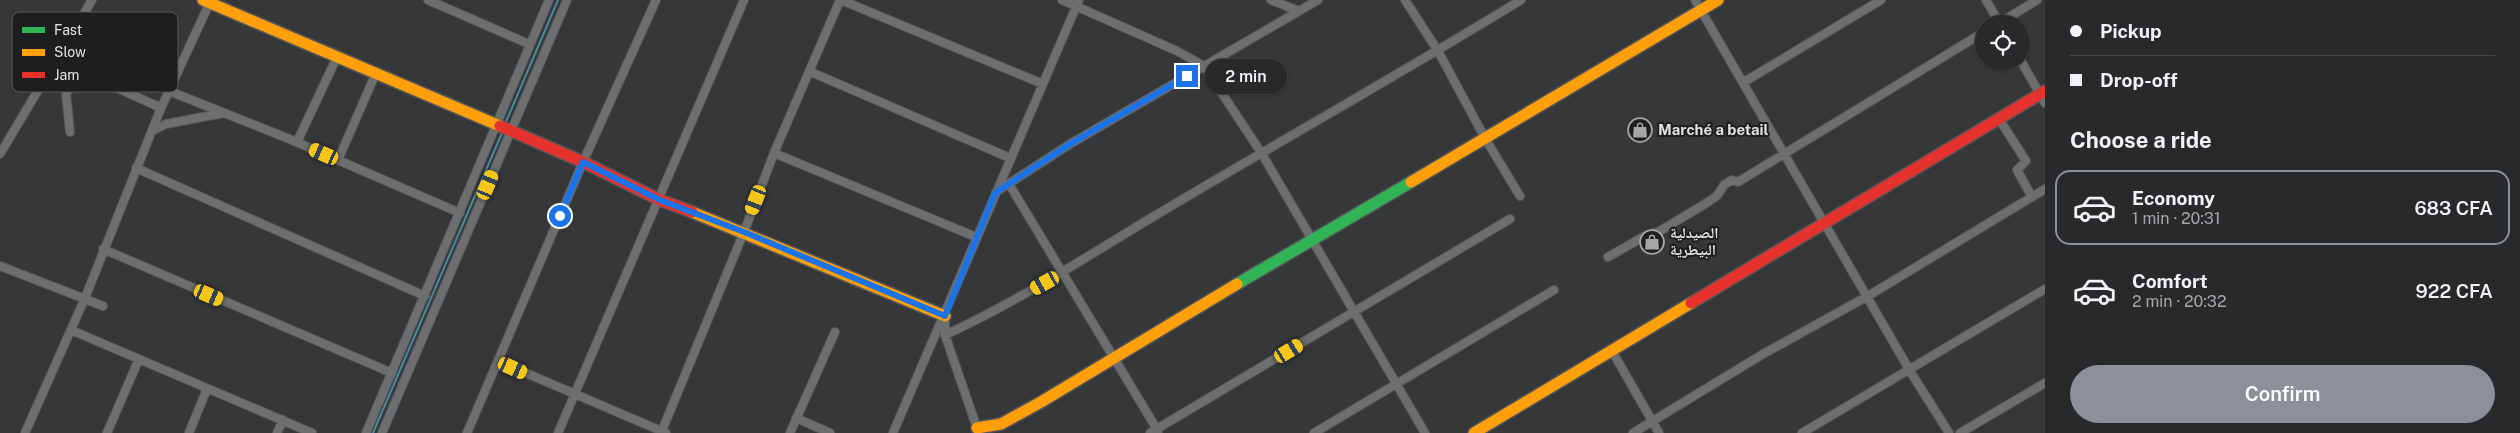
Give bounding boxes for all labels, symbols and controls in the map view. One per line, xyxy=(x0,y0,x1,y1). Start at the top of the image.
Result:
legend xyxy=(12,12,178,92)
map controls xyxy=(1975,15,2030,70)
button: locate xyxy=(1975,15,2030,70)
text: Pickup xyxy=(2100,20,2162,42)
text: Fast xyxy=(54,22,82,38)
text: Slow xyxy=(54,44,86,60)
callout: 2 min xyxy=(1204,58,1287,94)
route end xyxy=(1176,65,1198,87)
text: Jam xyxy=(54,67,79,83)
text: 2 min xyxy=(1225,67,1267,86)
text: Drop-off xyxy=(2100,69,2177,91)
shop icon: Marché a betail xyxy=(1627,117,1653,143)
place label: Marché a betail xyxy=(1658,121,1769,138)
text: Choose a ride xyxy=(2070,127,2212,153)
car xyxy=(307,141,340,167)
car xyxy=(475,168,500,202)
car xyxy=(743,183,768,217)
icon: car xyxy=(2072,185,2117,230)
text: Economy xyxy=(2132,187,2215,209)
text: 683 CFA xyxy=(2414,197,2493,219)
route start xyxy=(549,205,571,227)
text: 1 min · 20:31 xyxy=(2132,209,2220,228)
place label: الصيدلية البيطرية xyxy=(1670,224,1719,259)
shop icon: الصيدلية البيطرية xyxy=(1639,229,1665,255)
icon: car xyxy=(2072,268,2117,313)
car xyxy=(1028,269,1061,297)
text: Comfort xyxy=(2132,270,2208,292)
text: 922 CFA xyxy=(2416,280,2493,302)
car xyxy=(192,282,225,308)
text: 2 min · 20:32 xyxy=(2132,292,2226,311)
car xyxy=(1272,337,1305,365)
car xyxy=(496,355,529,381)
button: Confirm xyxy=(2070,365,2495,423)

